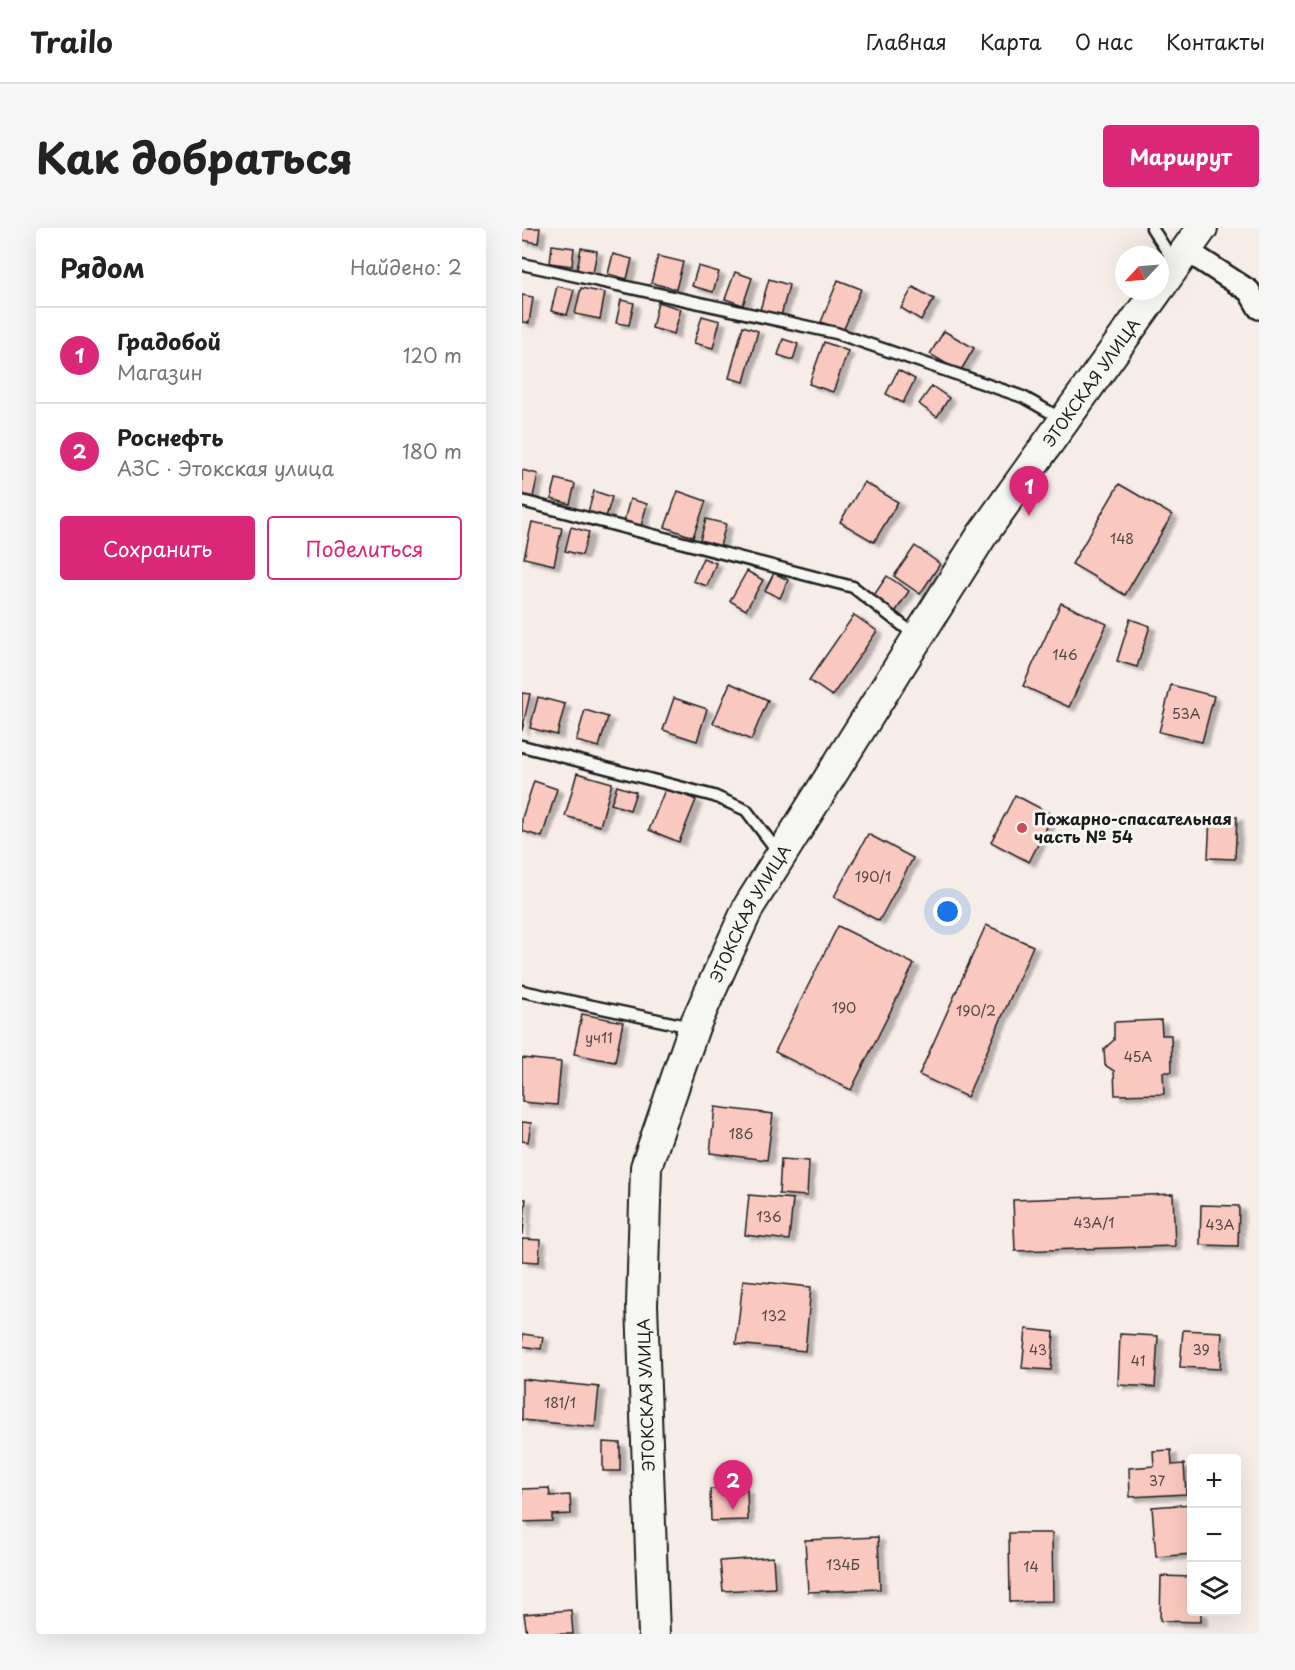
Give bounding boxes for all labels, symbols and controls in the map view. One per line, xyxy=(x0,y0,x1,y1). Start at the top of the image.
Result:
text: Trailo xyxy=(30,20,113,63)
text: Главная xyxy=(866,25,947,57)
text: Карта xyxy=(980,25,1042,57)
text: О нас xyxy=(1075,25,1133,57)
text: Контакты xyxy=(1166,25,1265,57)
text: Как добраться xyxy=(36,125,353,188)
button: Маршрут xyxy=(1103,125,1259,187)
north arrow xyxy=(1115,246,1169,300)
text: Рядом xyxy=(60,248,145,287)
text: Найдено: 2 xyxy=(350,252,462,282)
street label: ЭТОКСКАЯ УЛИЦА xyxy=(1036,313,1145,451)
text: Градобой xyxy=(117,324,221,357)
text: 1 xyxy=(75,340,84,370)
text: 120 m xyxy=(403,340,462,370)
text: Магазин xyxy=(117,357,203,387)
text: Роснефть xyxy=(117,420,224,453)
text: 2 xyxy=(72,436,87,466)
text: 180 m xyxy=(402,436,462,466)
text: АЗС · Этокская улица xyxy=(117,453,334,483)
pin: 1 xyxy=(1010,466,1048,516)
button: Сохранить xyxy=(60,516,255,580)
button: Поделиться xyxy=(267,516,462,580)
house number: 148 xyxy=(1110,528,1134,549)
house number: 146 xyxy=(1052,644,1078,665)
house number: 53А xyxy=(1172,703,1201,724)
place label: Пожарно-спасательная часть № 54 xyxy=(1034,806,1232,848)
marker: Пожарно-спасательная часть № 54 xyxy=(1015,821,1029,835)
street label: ЭТОКСКАЯ УЛИЦА xyxy=(703,840,796,986)
house number: 190/1 xyxy=(855,866,891,887)
your location xyxy=(933,897,962,926)
house number: 190 xyxy=(832,997,856,1018)
house number: 190/2 xyxy=(956,1000,996,1021)
house number: уч11 xyxy=(585,1027,613,1048)
house number: 45А xyxy=(1124,1046,1153,1067)
house number: 186 xyxy=(729,1123,753,1144)
house number: 136 xyxy=(756,1206,782,1227)
house number: 43А/1 xyxy=(1073,1212,1115,1233)
house number: 43А xyxy=(1206,1214,1235,1235)
house number: 132 xyxy=(761,1305,787,1326)
street label: ЭТОКСКАЯ УЛИЦА xyxy=(630,1318,660,1472)
house number: 43 xyxy=(1029,1339,1047,1360)
house number: 39 xyxy=(1192,1339,1210,1360)
house number: 41 xyxy=(1131,1350,1145,1371)
house number: 181/1 xyxy=(544,1392,576,1413)
map controls xyxy=(1187,1454,1241,1616)
button: + xyxy=(1187,1454,1241,1508)
pin: 2 xyxy=(714,1460,752,1510)
house number: 37 xyxy=(1149,1470,1166,1491)
button: − xyxy=(1187,1508,1241,1562)
house number: 134Б xyxy=(826,1554,860,1575)
house number: 14 xyxy=(1023,1556,1039,1577)
button: layers xyxy=(1187,1562,1241,1616)

